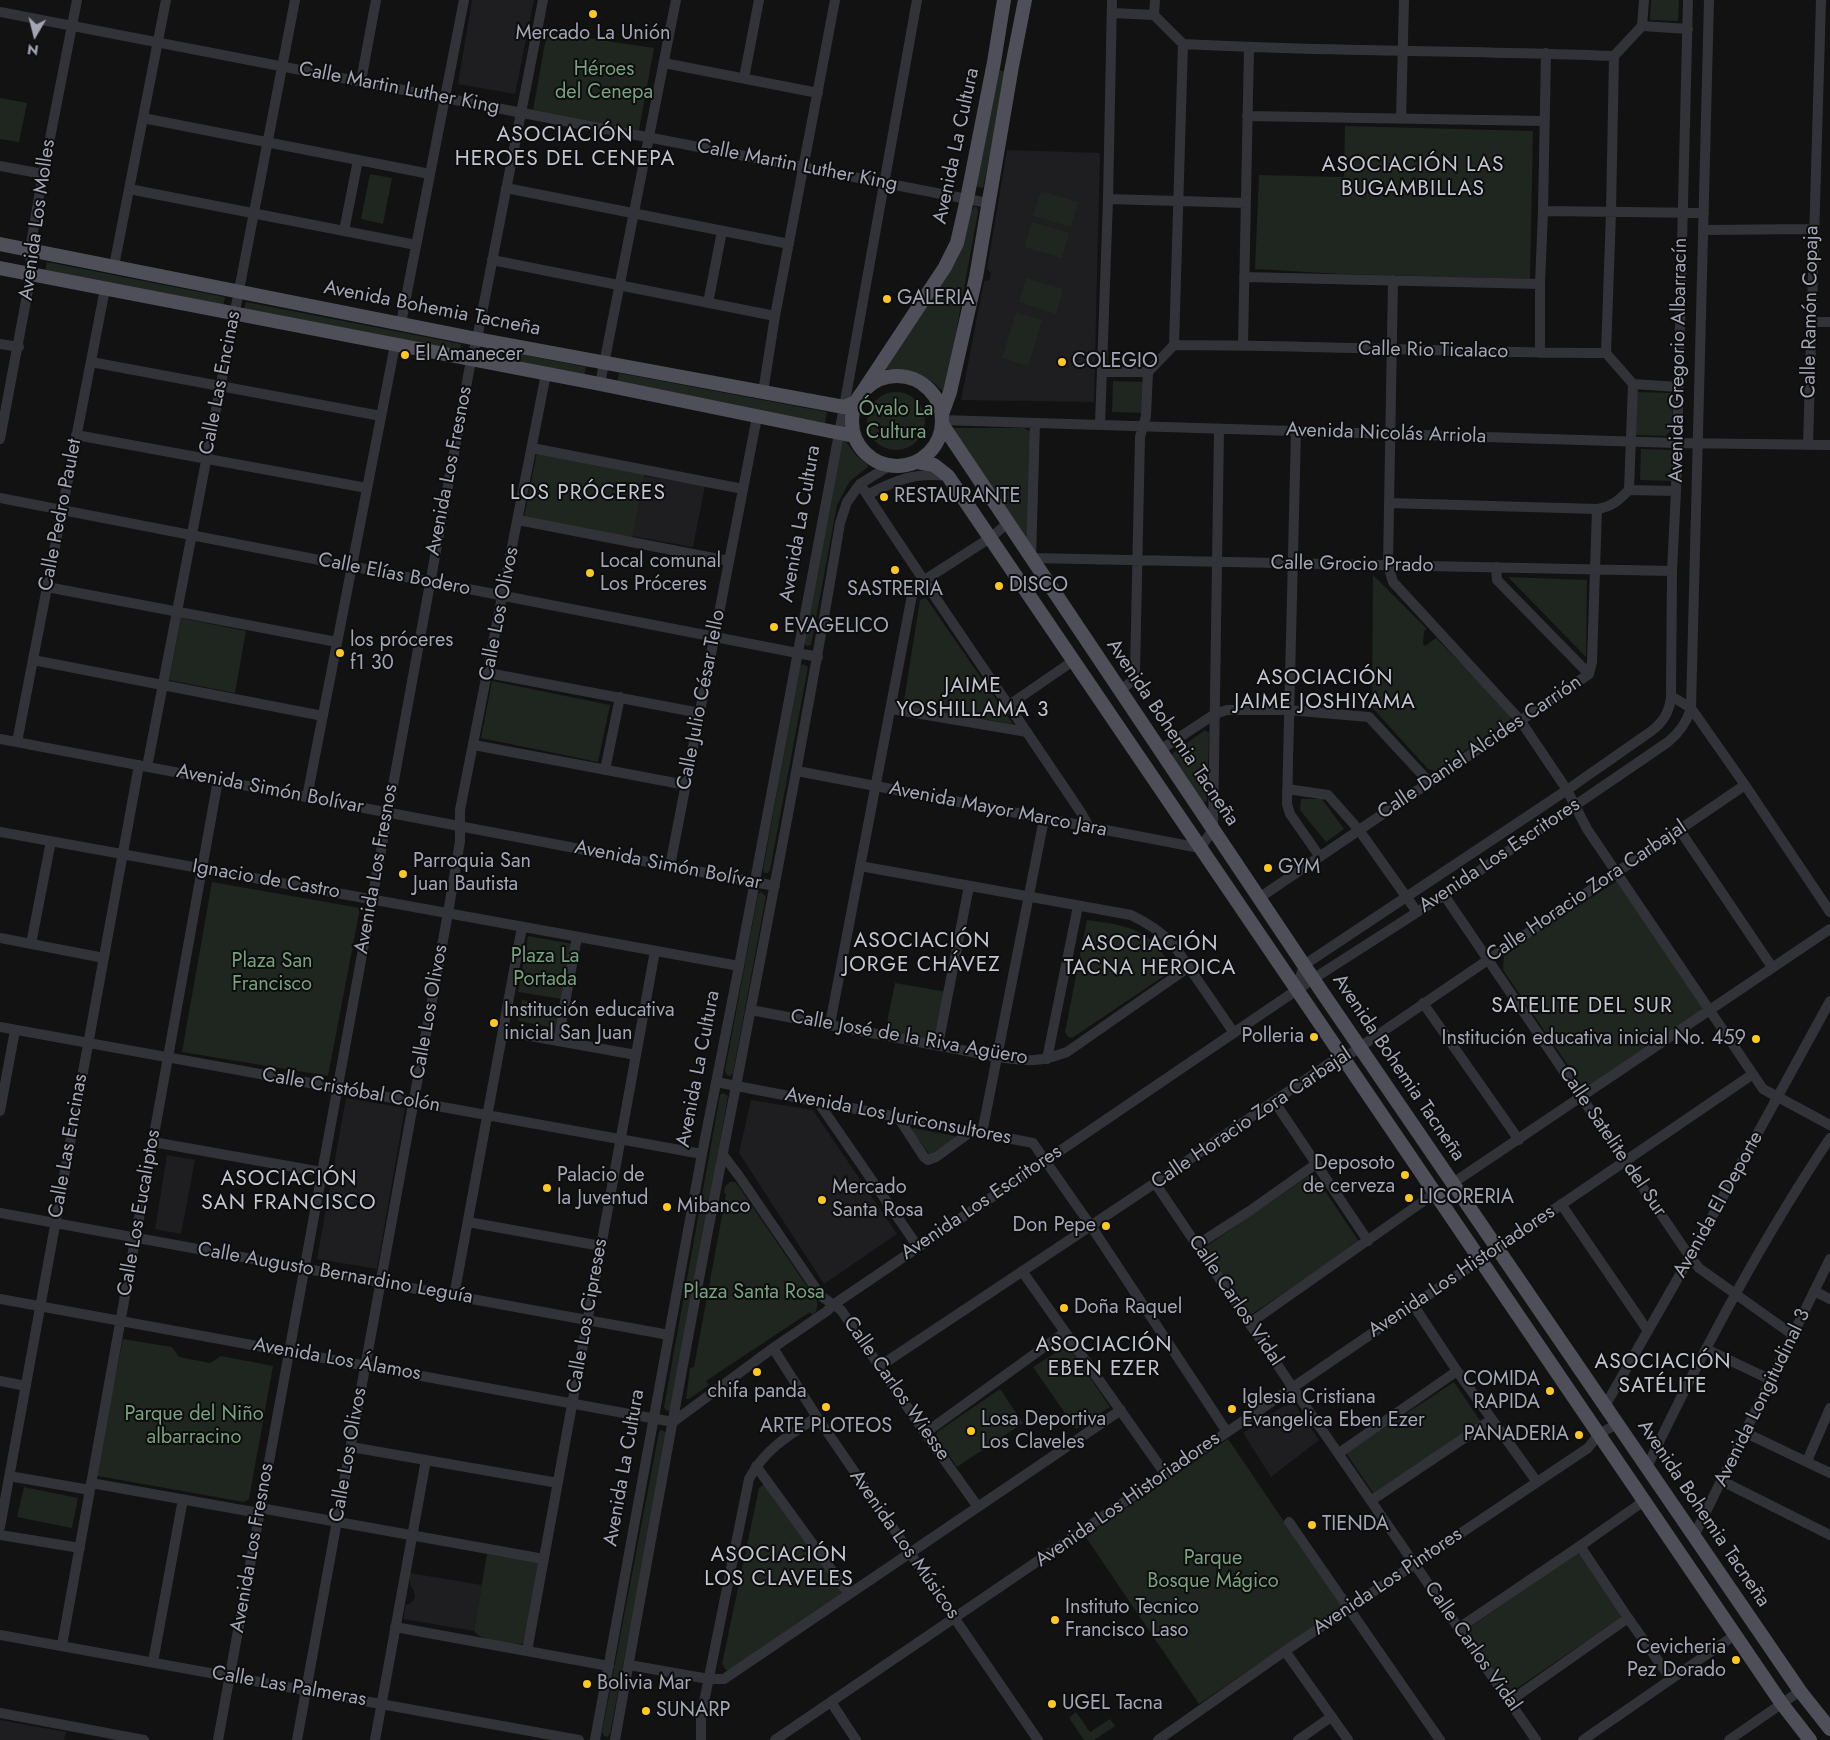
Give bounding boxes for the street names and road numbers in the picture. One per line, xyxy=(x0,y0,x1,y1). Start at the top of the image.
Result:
street label: Calle Martin Luther King xyxy=(297,58,501,120)
street label: Avenida La Cultura xyxy=(929,66,985,226)
street label: Calle Martin Luther King xyxy=(695,135,899,197)
street label: Avenida Los Molles xyxy=(15,138,61,302)
street label: Calle Ramón Copaja xyxy=(1797,225,1825,399)
street label: Avenida Gregorio Albarracín xyxy=(1665,237,1693,483)
street label: Avenida Bohemia Tacneña xyxy=(322,276,542,342)
street label: Calle Las Encinas xyxy=(195,309,247,457)
street label: Calle Rio Ticalaco xyxy=(1358,338,1508,364)
street label: Avenida Los Fresnos xyxy=(422,384,478,558)
street label: Avenida Nicolás Arriola xyxy=(1285,419,1487,449)
street label: Calle Pedro Paulet xyxy=(34,437,88,593)
street label: Avenida La Cultura xyxy=(775,444,827,604)
street label: Calle Los Olivos xyxy=(475,545,525,683)
street label: Calle Elías Bodero xyxy=(316,548,472,602)
street label: Calle Grocio Prado xyxy=(1270,552,1434,578)
street label: Calle Julio César Tello xyxy=(673,608,731,792)
street label: Avenida Bohemia Tacneña xyxy=(1100,635,1244,831)
street label: Calle Daniel Alcides Carrión xyxy=(1374,671,1586,825)
street label: Avenida Simón Bolívar xyxy=(174,760,366,820)
street label: Avenida Mayor Marco Jara xyxy=(887,777,1109,843)
street label: Avenida Los Fresnos xyxy=(350,782,404,956)
street label: Avenida Los Escritores xyxy=(1415,793,1585,919)
street label: Calle Horacio Zora Carbajal xyxy=(1482,816,1692,968)
street label: Avenida Simón Bolívar xyxy=(572,836,764,896)
street label: Ignacio de Castro xyxy=(190,855,342,905)
street label: Calle Los Olivos xyxy=(406,943,454,1081)
street label: Avenida Bohemia Tacneña xyxy=(1326,970,1470,1166)
street label: Avenida La Cultura xyxy=(672,989,726,1149)
street label: Calle José de la Riva Agüero xyxy=(788,1005,1030,1071)
street label: Calle Horacio Zora Carbajal xyxy=(1147,1043,1357,1195)
street label: Calle Satelite del Sur xyxy=(1553,1062,1671,1222)
street label: Calle Cristóbal Colón xyxy=(260,1064,442,1118)
street label: Calle Las Encinas xyxy=(45,1072,93,1220)
street label: Avenida Los Juriconsultores xyxy=(783,1083,1013,1151)
street label: Calle Los Eucaliptos xyxy=(114,1128,166,1298)
street label: Avenida El Deporte xyxy=(1669,1128,1769,1282)
street label: Avenida Los Escritores xyxy=(897,1140,1067,1266)
street label: Avenida Los Historiadores xyxy=(1364,1201,1560,1343)
street label: Calle Carlos Vidal xyxy=(1182,1231,1288,1371)
street label: Calle Los Cipreses xyxy=(563,1237,613,1395)
street label: Calle Augusto Bernardino Leguía xyxy=(195,1238,475,1310)
street label: Avenida Longitudinal 3 xyxy=(1710,1305,1816,1491)
street label: Calle Carlos Wiesse xyxy=(837,1312,955,1466)
street label: Avenida Los Álamos xyxy=(251,1333,423,1387)
street label: Calle Los Olivos xyxy=(325,1386,373,1524)
street label: Avenida La Cultura xyxy=(599,1388,651,1548)
street label: Avenida Bohemia Tacneña xyxy=(1631,1416,1775,1612)
street label: Avenida Los Historiadores xyxy=(1031,1427,1225,1573)
street label: Avenida Los Fresnos xyxy=(226,1461,280,1635)
street label: Avenida Los Músicos xyxy=(844,1466,964,1624)
street label: Avenida Los Pintores xyxy=(1309,1523,1467,1641)
street label: Calle Carlos Vidal xyxy=(1418,1578,1526,1716)
street label: Calle Las Palmeras xyxy=(210,1662,368,1712)

